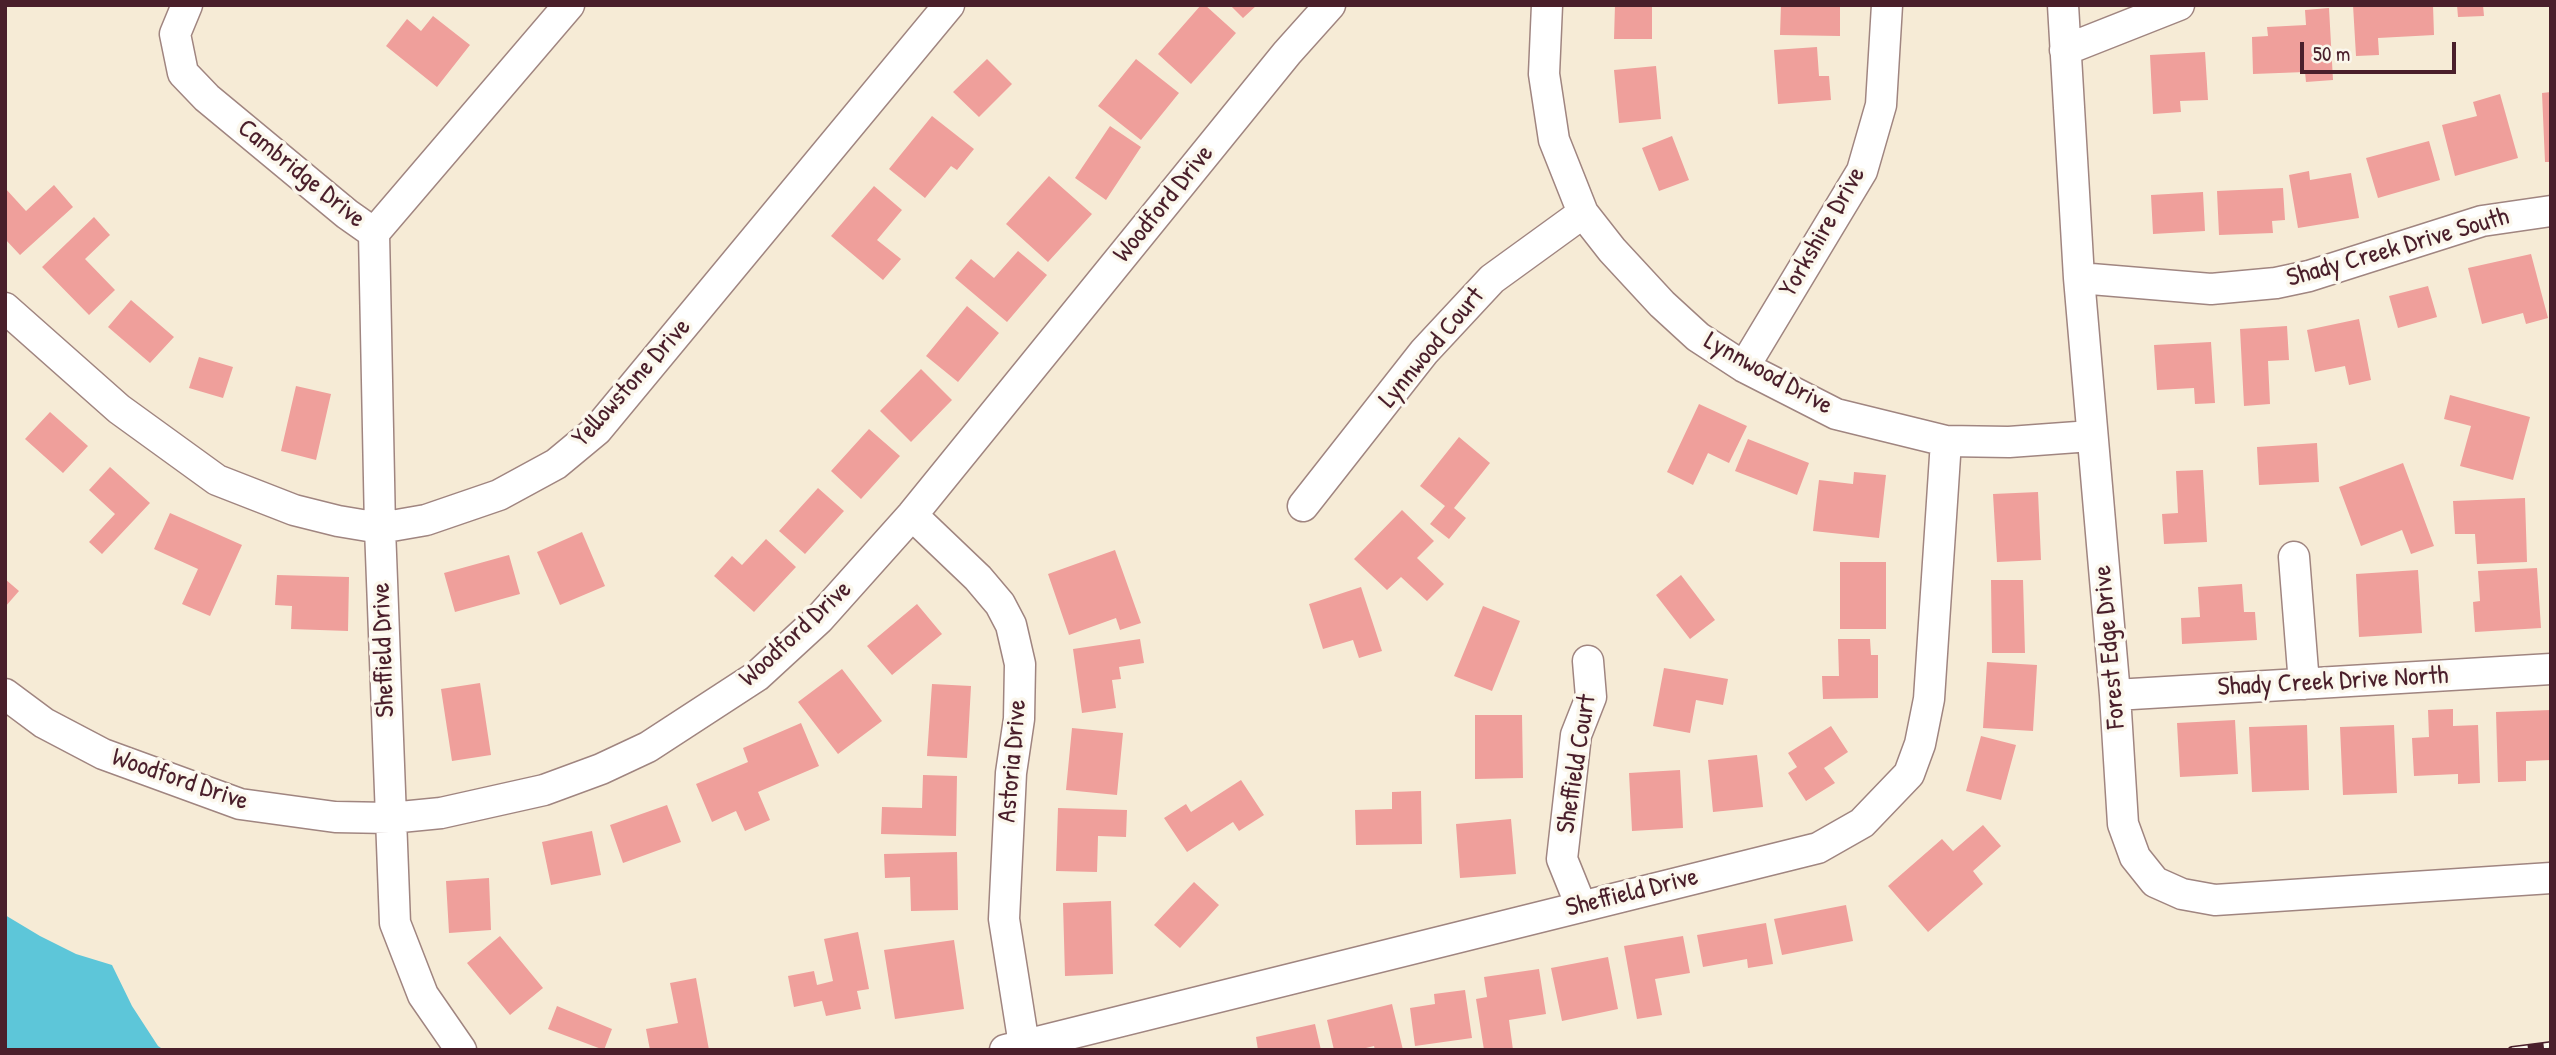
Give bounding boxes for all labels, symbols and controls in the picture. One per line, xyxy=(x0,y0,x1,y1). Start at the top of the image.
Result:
scale bar xyxy=(2304,28,2460,72)
text: 50 m xyxy=(2313,39,2350,68)
street label: Cambridge Drive xyxy=(231,113,371,235)
street label: Woodford Drive xyxy=(1107,139,1221,269)
street label: Yorkshire Drive xyxy=(1773,162,1873,302)
street label: Shady Creek Drive South xyxy=(2283,201,2513,295)
street label: Lynnwood Court xyxy=(1373,282,1491,414)
street label: Yellowstone Drive xyxy=(566,312,698,454)
street label: Lynnwood Drive xyxy=(1698,326,1838,422)
street label: Forest Edge Drive xyxy=(2087,564,2133,730)
street label: Woodford Drive xyxy=(733,574,859,694)
street label: Sheffield Drive xyxy=(366,582,402,718)
street label: Shady Creek Drive North xyxy=(2217,660,2449,704)
street label: Sheffield Court xyxy=(1551,692,1603,836)
street label: Astoria Drive xyxy=(992,698,1034,824)
street label: Woodford Drive xyxy=(108,742,252,818)
street label: Sheffield Drive xyxy=(1563,862,1701,924)

